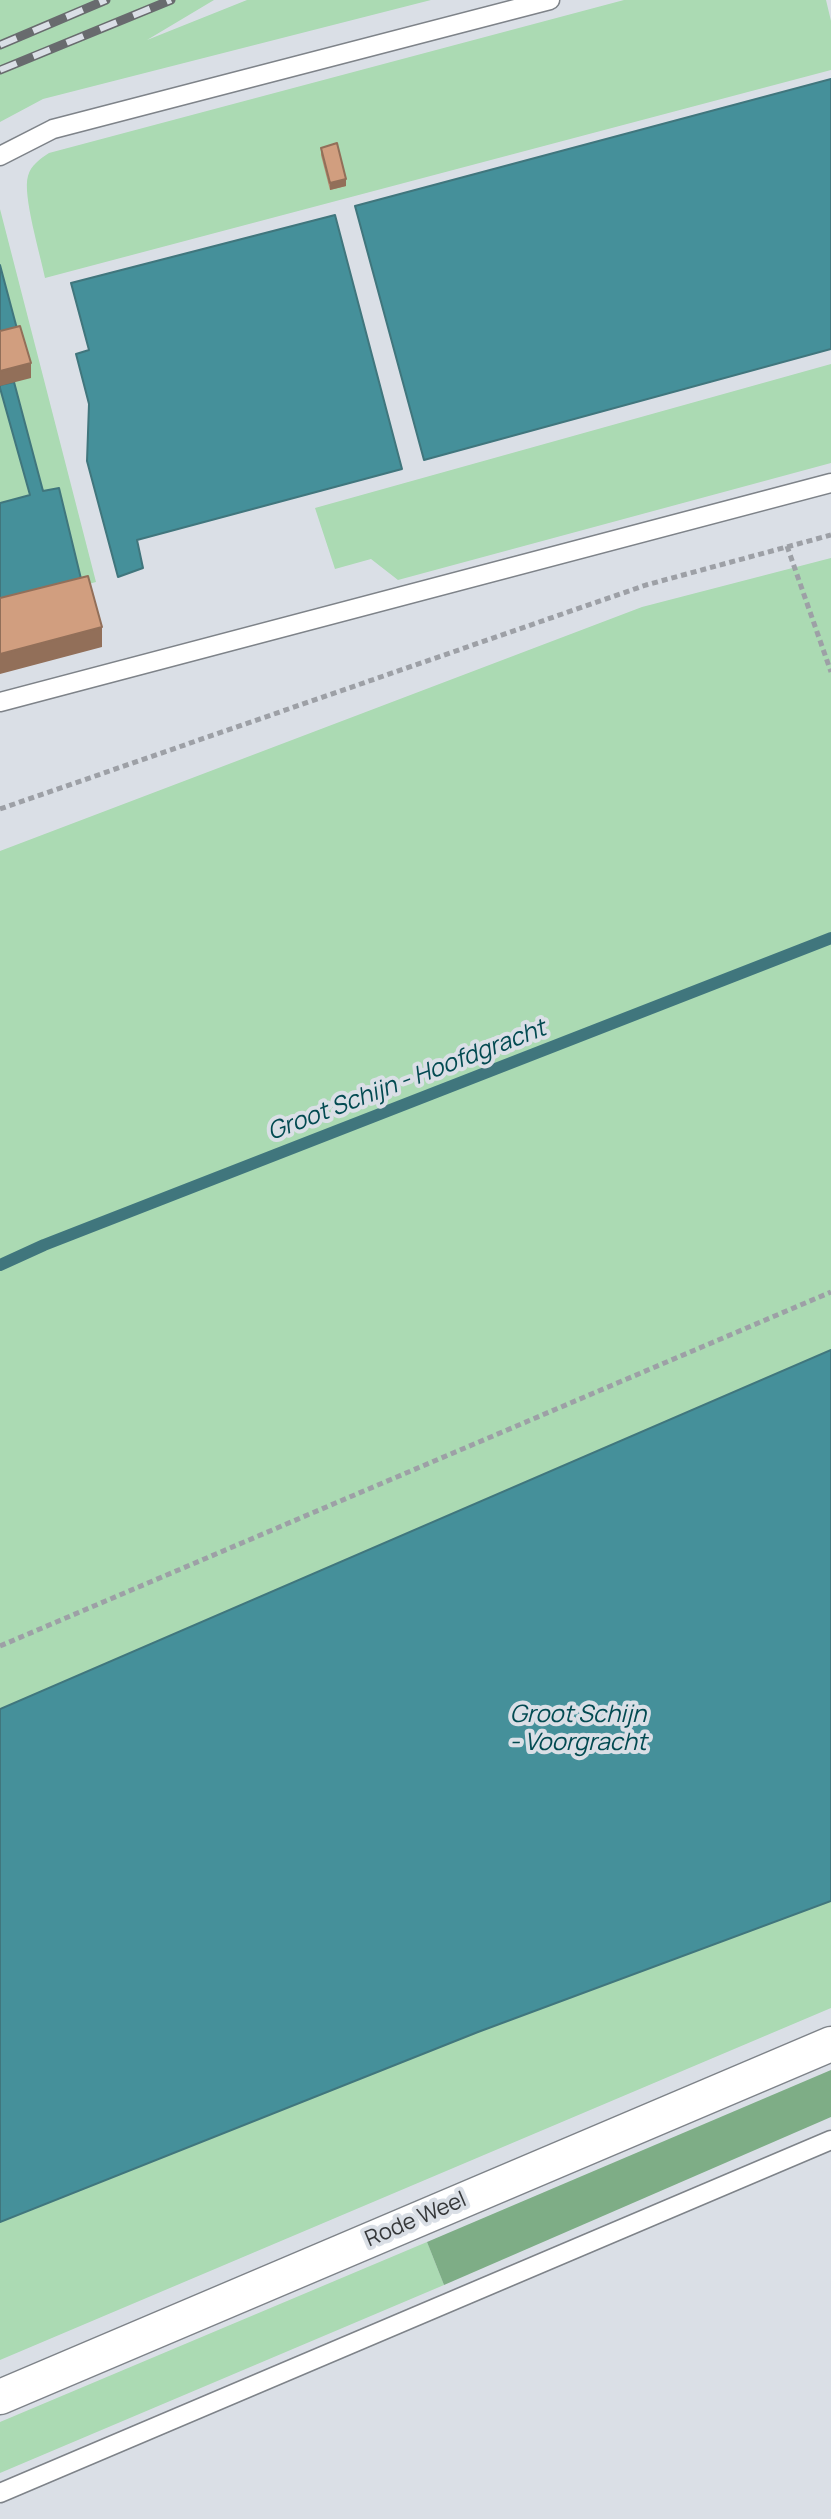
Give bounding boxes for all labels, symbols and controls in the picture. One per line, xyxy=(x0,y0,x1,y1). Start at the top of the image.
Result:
water label: Groot Schijn - Hoofdgracht xyxy=(264,1015,550,1147)
water label: Groot Schijn - Voorgracht xyxy=(509,1701,647,1757)
street label: Rode Weel xyxy=(361,2187,471,2253)

